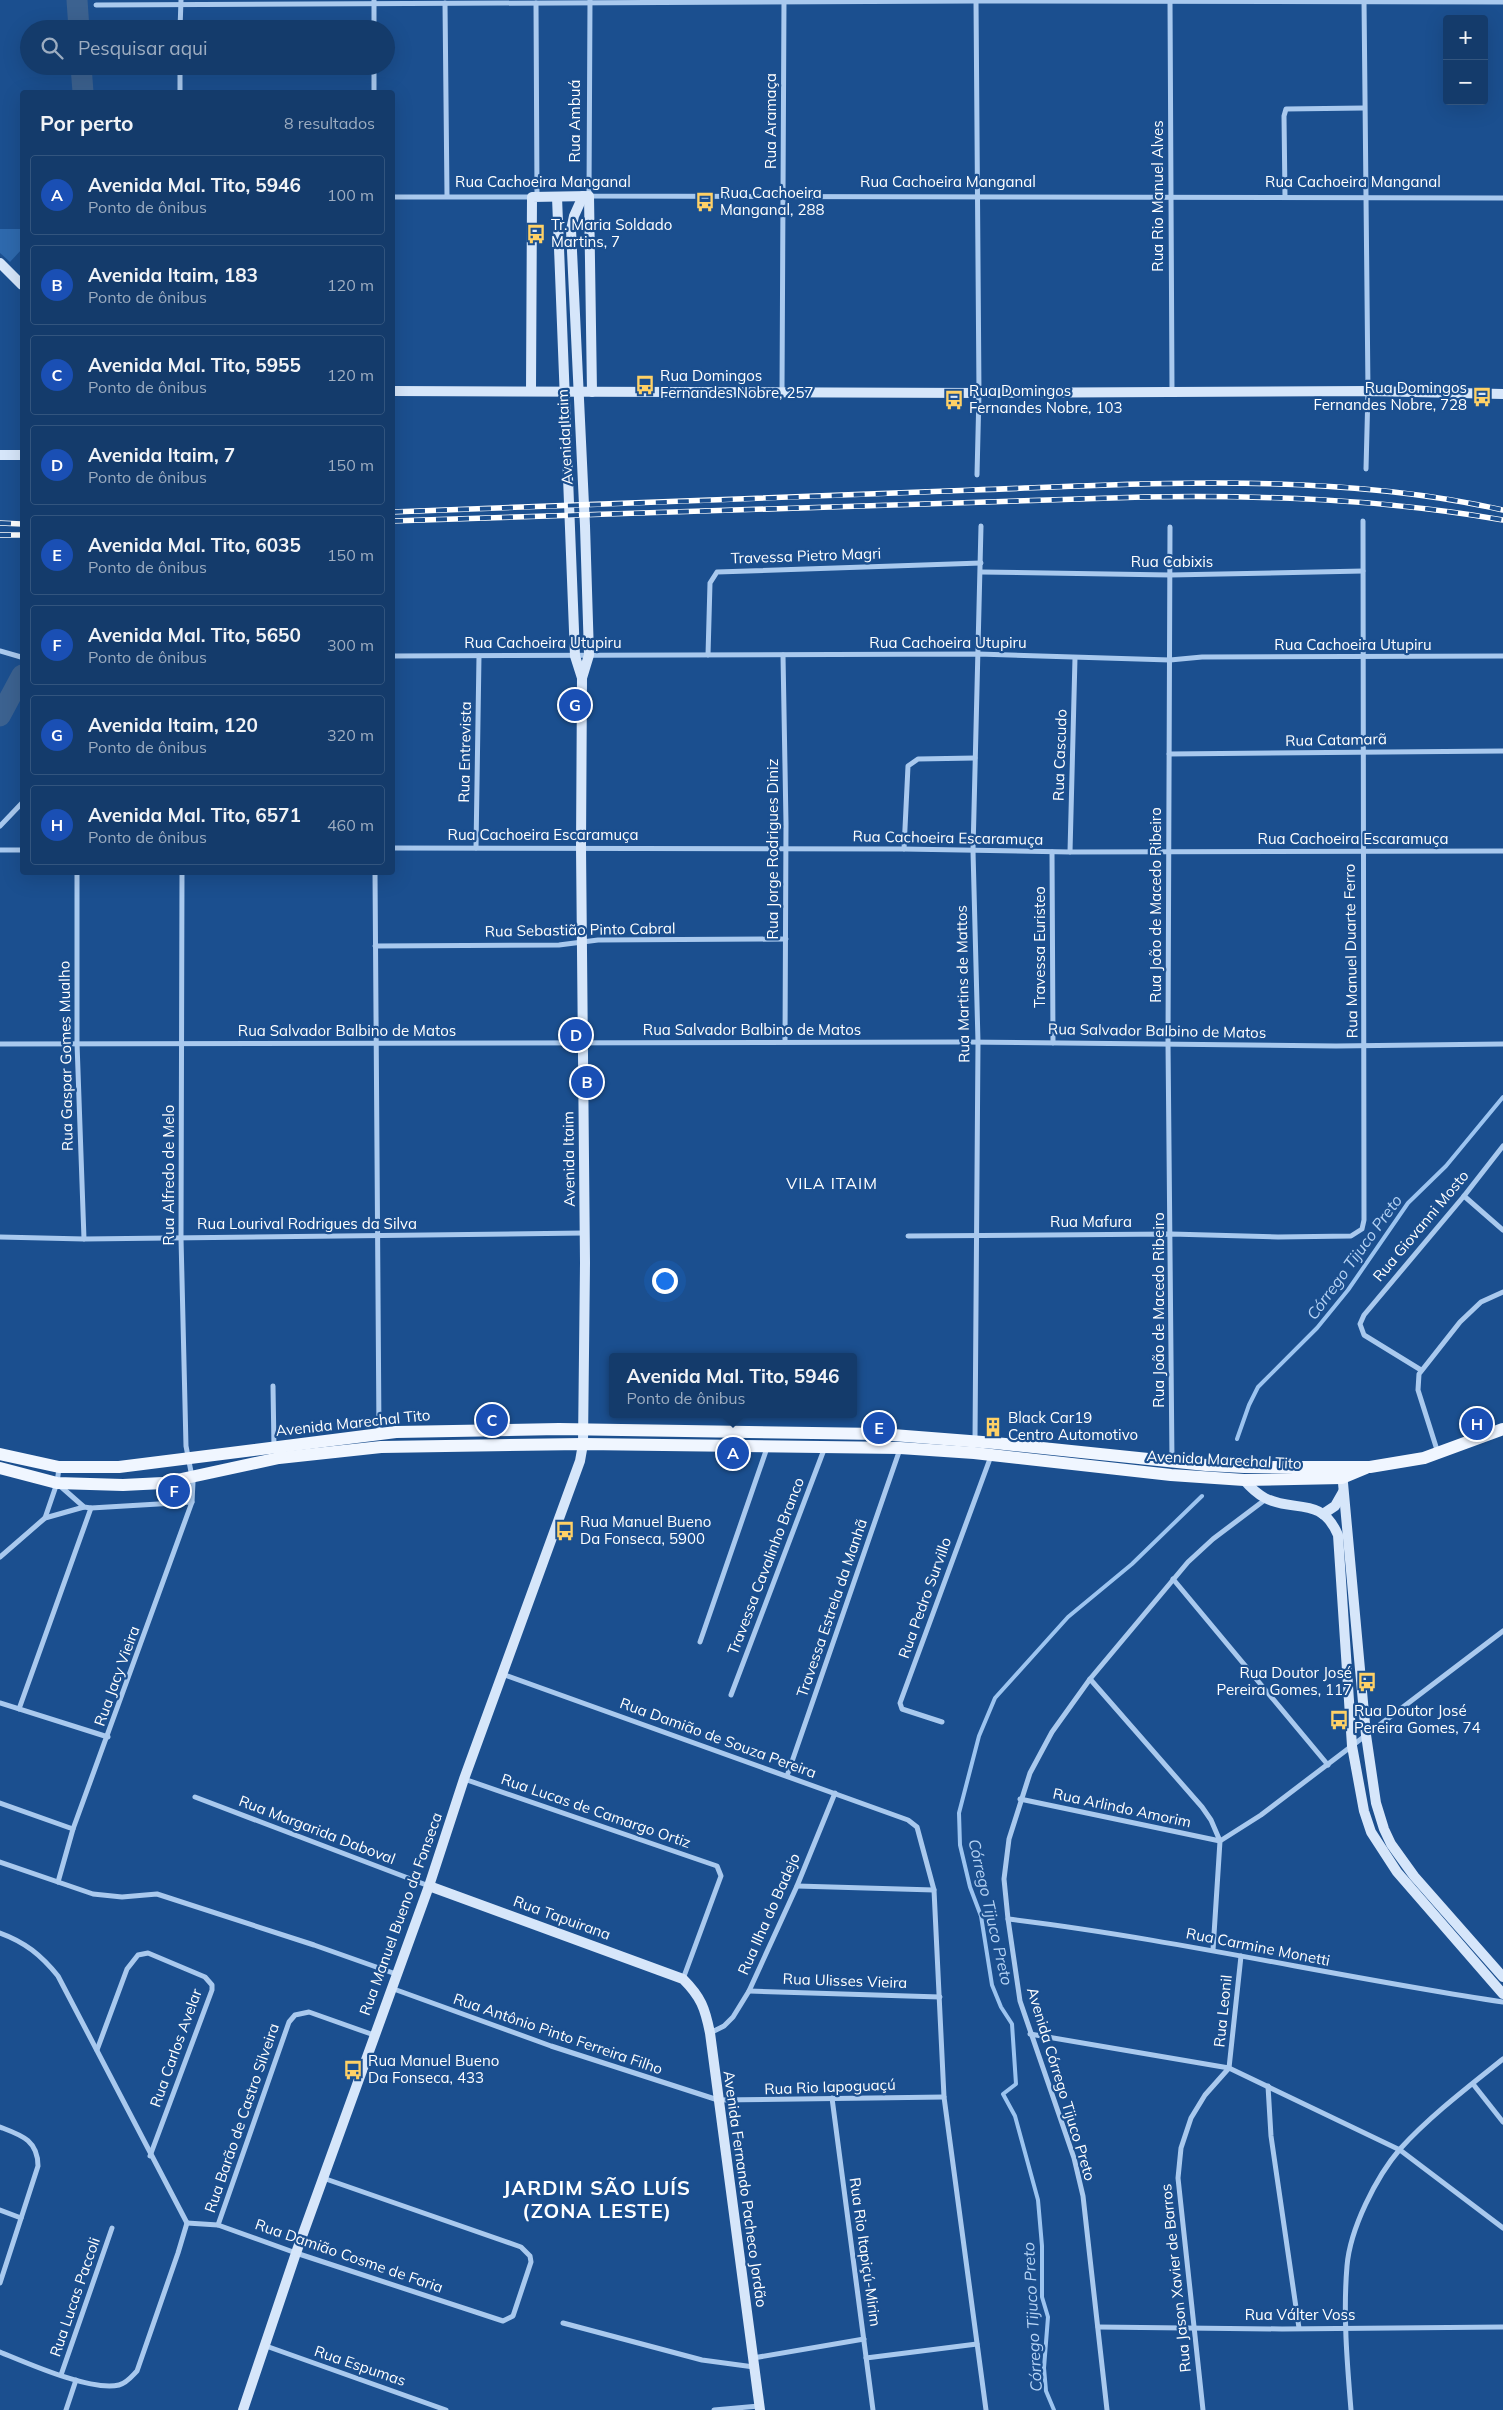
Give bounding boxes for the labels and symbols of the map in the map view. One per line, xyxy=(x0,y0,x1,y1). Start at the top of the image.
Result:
street label: Rua Aramaça xyxy=(761,73,780,169)
street label: Rua Ambuá xyxy=(565,80,584,162)
street label: Rua Rio Manuel Alves xyxy=(1148,120,1167,272)
street label: Rua Cachoeira Manganal xyxy=(455,172,631,191)
street label: Rua Cachoeira Manganal xyxy=(860,172,1036,191)
street label: Rua Cachoeira Manganal xyxy=(1265,172,1441,191)
place label: Rua Cachoeira Manganal, 288 xyxy=(720,183,824,219)
bus stop icon: Rua Cachoeira Manganal, 288 xyxy=(694,191,716,213)
place label: Tr. Maria Soldado Martins, 7 xyxy=(551,215,672,251)
bus stop icon: Tr. Maria Soldado Martins, 7 xyxy=(525,223,547,245)
place label: Rua Domingos Fernandes Nobre, 257 xyxy=(660,366,813,402)
bus stop icon: Rua Domingos Fernandes Nobre, 257 xyxy=(634,374,656,396)
place label: Rua Domingos Fernandes Nobre, 728 xyxy=(1314,378,1467,414)
place label: Rua Domingos Fernandes Nobre, 103 xyxy=(969,381,1122,417)
bus stop icon: Rua Domingos Fernandes Nobre, 728 xyxy=(1471,386,1493,408)
street label: Avenida Itaim xyxy=(553,389,576,485)
bus stop icon: Rua Domingos Fernandes Nobre, 103 xyxy=(943,389,965,411)
street label: Travessa Pietro Magri xyxy=(730,543,882,568)
street label: Rua Cabixis xyxy=(1131,552,1213,571)
street label: Rua Cachoeira Utupiru xyxy=(464,633,622,652)
street label: Rua Cachoeira Utupiru xyxy=(869,633,1027,652)
street label: Rua Cachoeira Utupiru xyxy=(1274,635,1432,654)
pin: G xyxy=(559,686,591,724)
street label: Rua Entrevista xyxy=(454,701,475,803)
street label: Rua Cascudo xyxy=(1048,709,1071,801)
street label: Rua Catamarã xyxy=(1285,729,1387,750)
street label: Rua Jorge Rodrigues Diniz xyxy=(763,758,782,939)
street label: Rua João de Macedo Ribeiro xyxy=(1146,807,1165,1003)
street label: Rua Cachoeira Escaramuça xyxy=(448,825,638,844)
street label: Rua Cachoeira Escaramuça xyxy=(852,826,1044,849)
street label: Rua Cachoeira Escaramuça xyxy=(1258,829,1448,848)
street label: Rua Manuel Duarte Ferro xyxy=(1339,864,1362,1038)
street label: Travessa Euristeo xyxy=(1030,886,1049,1008)
street label: Rua Martins de Mattos xyxy=(952,905,973,1063)
street label: Rua Sebastião Pinto Cabral xyxy=(484,918,676,941)
street label: Rua Gaspar Gomes Mualho xyxy=(54,961,77,1151)
pin: D xyxy=(560,1016,592,1054)
street label: Rua Salvador Balbino de Matos xyxy=(1048,1019,1266,1042)
street label: Rua Salvador Balbino de Matos xyxy=(643,1020,861,1039)
street label: Rua Salvador Balbino de Matos xyxy=(238,1021,456,1040)
pin: B xyxy=(571,1063,603,1101)
street label: Rua Alfredo de Melo xyxy=(159,1105,178,1245)
street label: Avenida Itaim xyxy=(558,1111,579,1207)
street label: Rua Giovanni Mosto xyxy=(1369,1166,1473,1285)
district label: VILA ITAIM xyxy=(786,1173,878,1193)
water label: Córrego Tijuco Preto xyxy=(1302,1191,1406,1323)
street label: Rua Mafura xyxy=(1050,1212,1132,1231)
street label: Rua João de Macedo Ribeiro xyxy=(1149,1212,1168,1408)
street label: Rua Lourival Rodrigues da Silva xyxy=(197,1214,417,1233)
your location xyxy=(652,1268,678,1294)
pin: C xyxy=(476,1401,508,1439)
street label: Avenida Marechal Tito xyxy=(275,1405,431,1440)
pin: H xyxy=(1461,1405,1493,1443)
place label: Black Car19 Centro Automotivo xyxy=(1008,1408,1138,1444)
pin: E xyxy=(863,1409,895,1447)
building icon: Black Car19 Centro Automotivo xyxy=(982,1416,1004,1438)
pin: A xyxy=(717,1434,749,1472)
street label: Avenida Marechal Tito xyxy=(1146,1446,1302,1473)
pin: F xyxy=(158,1472,190,1510)
street label: Travessa Cavalinho Branco xyxy=(723,1475,808,1657)
place label: Rua Manuel Bueno Da Fonseca, 5900 xyxy=(580,1512,711,1548)
street label: Travessa Estrela da Manhã xyxy=(792,1516,871,1700)
bus stop icon: Rua Manuel Bueno Da Fonseca, 5900 xyxy=(554,1520,576,1542)
street label: Rua Pedro Survillo xyxy=(894,1535,955,1661)
street label: Rua Jacy Vieira xyxy=(90,1623,143,1729)
place label: Rua Doutor José Pereira Gomes, 117 xyxy=(1216,1663,1352,1699)
bus stop icon: Rua Doutor José Pereira Gomes, 117 xyxy=(1356,1671,1378,1693)
street label: Rua Damião de Souza Pereira xyxy=(617,1693,819,1782)
place label: Rua Doutor José Pereira Gomes, 74 xyxy=(1354,1701,1481,1737)
bus stop icon: Rua Doutor José Pereira Gomes, 74 xyxy=(1328,1709,1350,1731)
street label: Rua Lucas de Camargo Ortiz xyxy=(499,1769,694,1852)
street label: Rua Arlindo Amorim xyxy=(1051,1784,1193,1831)
street label: Rua Margarida Daboval xyxy=(236,1791,398,1868)
street label: Rua Manuel Bueno da Fonseca xyxy=(355,1810,446,2018)
water label: Córrego Tijuco Preto xyxy=(964,1837,1018,1987)
street label: Rua Ilha do Badejo xyxy=(733,1850,804,1978)
street label: Rua Tapuirana xyxy=(511,1891,613,1944)
street label: Rua Carmine Monetti xyxy=(1184,1923,1332,1970)
street label: Rua Ulisses Vieira xyxy=(782,1969,908,1992)
street label: Rua Leonil xyxy=(1209,1974,1236,2048)
street label: Avenida Córrego Tijuco Preto xyxy=(1023,1985,1100,2183)
street label: Rua Carlos Avelar xyxy=(145,1986,206,2110)
street label: Rua Antônio Pinto Ferreira Filho xyxy=(451,1989,665,2078)
street label: Rua Barão de Castro Silveira xyxy=(200,2021,283,2215)
place label: Rua Manuel Bueno Da Fonseca, 433 xyxy=(368,2051,499,2087)
bus stop icon: Rua Manuel Bueno Da Fonseca, 433 xyxy=(342,2059,364,2081)
street label: Avenida Fernando Pacheco Jordão xyxy=(719,2069,772,2308)
street label: Rua Rio Iapoguaçú xyxy=(764,2075,896,2098)
district label: JARDIM SÃO LUÍS (ZONA LESTE) xyxy=(503,2175,691,2223)
street label: Rua Rio Itapiçú-Mirim xyxy=(846,2176,885,2328)
street label: Rua Jason Xavier de Barros xyxy=(1156,2183,1195,2373)
street label: Rua Damião Cosme de Faria xyxy=(253,2214,446,2297)
street label: Rua Lucas Paccoli xyxy=(45,2235,104,2359)
water label: Córrego Tijuco Preto xyxy=(1018,2242,1046,2392)
street label: Rua Válter Voss xyxy=(1245,2305,1355,2324)
street label: Rua Espumas xyxy=(312,2341,408,2390)

